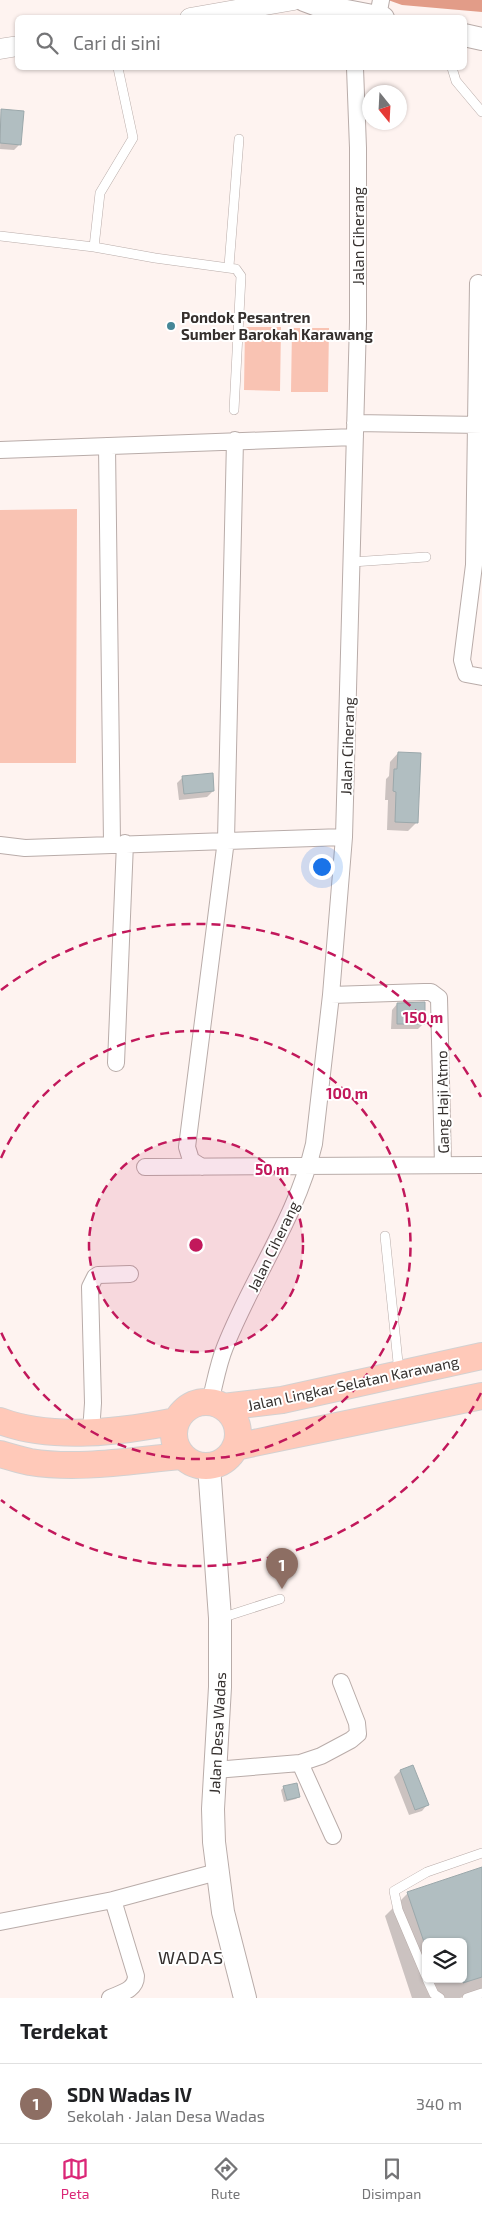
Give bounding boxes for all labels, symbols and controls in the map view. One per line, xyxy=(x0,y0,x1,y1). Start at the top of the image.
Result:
search box xyxy=(15,15,467,70)
icon: search xyxy=(33,29,61,57)
text: Cari di sini xyxy=(73,31,161,54)
north arrow xyxy=(362,85,407,130)
street label: Jalan Ciherang xyxy=(349,186,367,285)
place label: Pondok Pesantren Sumber Barokah Karawang xyxy=(181,308,373,343)
marker: Pondok Pesantren Sumber Barokah Karawang xyxy=(165,320,177,332)
street label: Jalan Ciherang xyxy=(336,696,358,796)
your location xyxy=(309,854,335,880)
text: 150 m xyxy=(403,1008,443,1026)
street label: Gang Haji Atmo xyxy=(432,1050,453,1154)
text: 100 m xyxy=(326,1084,368,1102)
text: 50 m xyxy=(255,1160,289,1178)
street label: Jalan Ciherang xyxy=(243,1197,303,1294)
centre of rings xyxy=(187,1236,205,1254)
street label: Jalan Lingkar Selatan Karawang xyxy=(246,1352,461,1414)
pin: 1 xyxy=(266,1548,298,1589)
street label: Jalan Desa Wadas xyxy=(205,1672,229,1794)
map controls xyxy=(422,1938,467,1983)
button: layers xyxy=(422,1938,467,1983)
district label: WADAS xyxy=(158,1946,224,1968)
text: Terdekat xyxy=(20,2018,108,2043)
text: SDN Wadas IV xyxy=(67,2083,192,2106)
text: 1 xyxy=(33,2094,39,2113)
text: 340 m xyxy=(416,2094,462,2113)
text: Sekolah · Jalan Desa Wadas xyxy=(67,2106,265,2125)
tab: Peta xyxy=(61,2155,89,2202)
tab: Rute xyxy=(211,2155,240,2202)
tab: Disimpan xyxy=(362,2155,421,2202)

